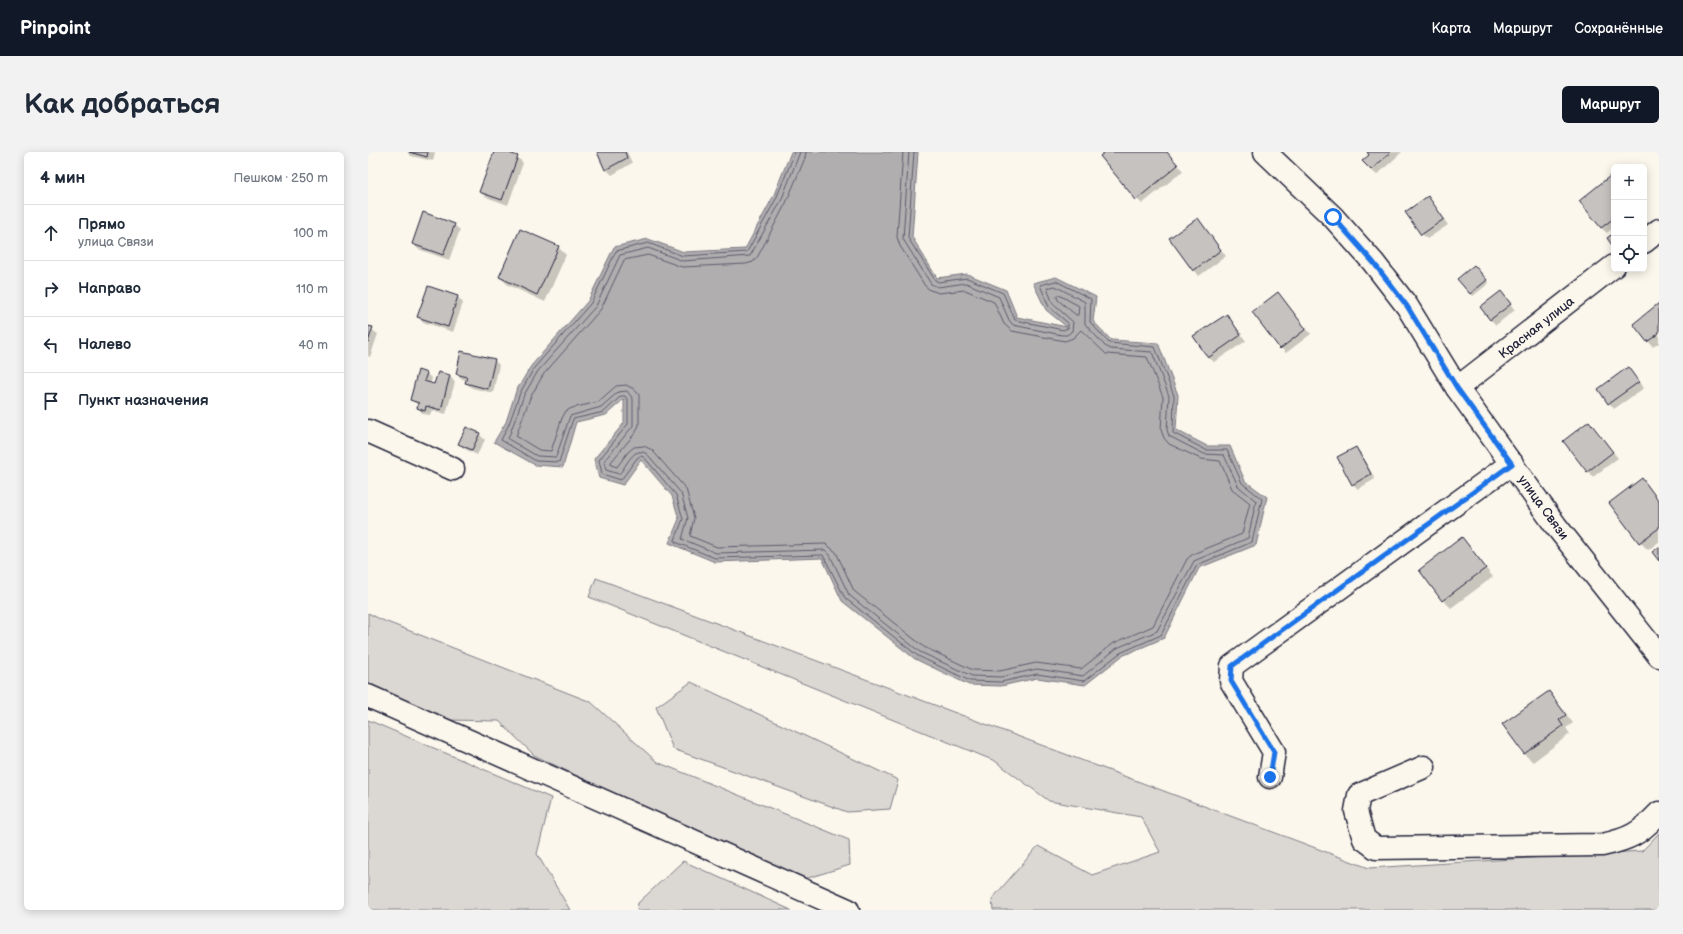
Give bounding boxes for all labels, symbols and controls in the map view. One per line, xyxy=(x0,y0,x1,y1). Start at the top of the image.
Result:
text: Pinpoint xyxy=(20,17,91,40)
text: Карта xyxy=(1432,20,1471,37)
text: Маршрут xyxy=(1493,20,1553,37)
text: Сохранённые xyxy=(1575,20,1663,37)
button: Маршрут xyxy=(1562,86,1659,123)
text: Как добраться xyxy=(24,88,221,121)
map controls xyxy=(1611,164,1647,272)
button: + xyxy=(1611,164,1647,200)
text: 4 мин xyxy=(40,168,85,188)
text: Пешком · 250 m xyxy=(233,170,328,186)
button: − xyxy=(1611,200,1647,236)
route start xyxy=(1324,208,1342,226)
text: Прямо xyxy=(78,215,125,234)
icon: ahead xyxy=(40,222,62,244)
text: 100 m xyxy=(293,225,328,241)
text: улица Связи xyxy=(78,234,154,250)
button: locate xyxy=(1611,236,1647,272)
icon: right xyxy=(40,278,62,300)
text: Направо xyxy=(78,279,141,298)
text: 110 m xyxy=(296,281,328,297)
street label: Красная улица xyxy=(1496,293,1578,362)
icon: left xyxy=(40,334,62,356)
text: Налево xyxy=(78,335,131,354)
text: 40 m xyxy=(298,337,328,353)
icon: arrive xyxy=(40,390,62,412)
text: Пункт назначения xyxy=(78,391,209,410)
street label: улица Связи xyxy=(1514,472,1572,543)
route end xyxy=(1261,768,1279,786)

